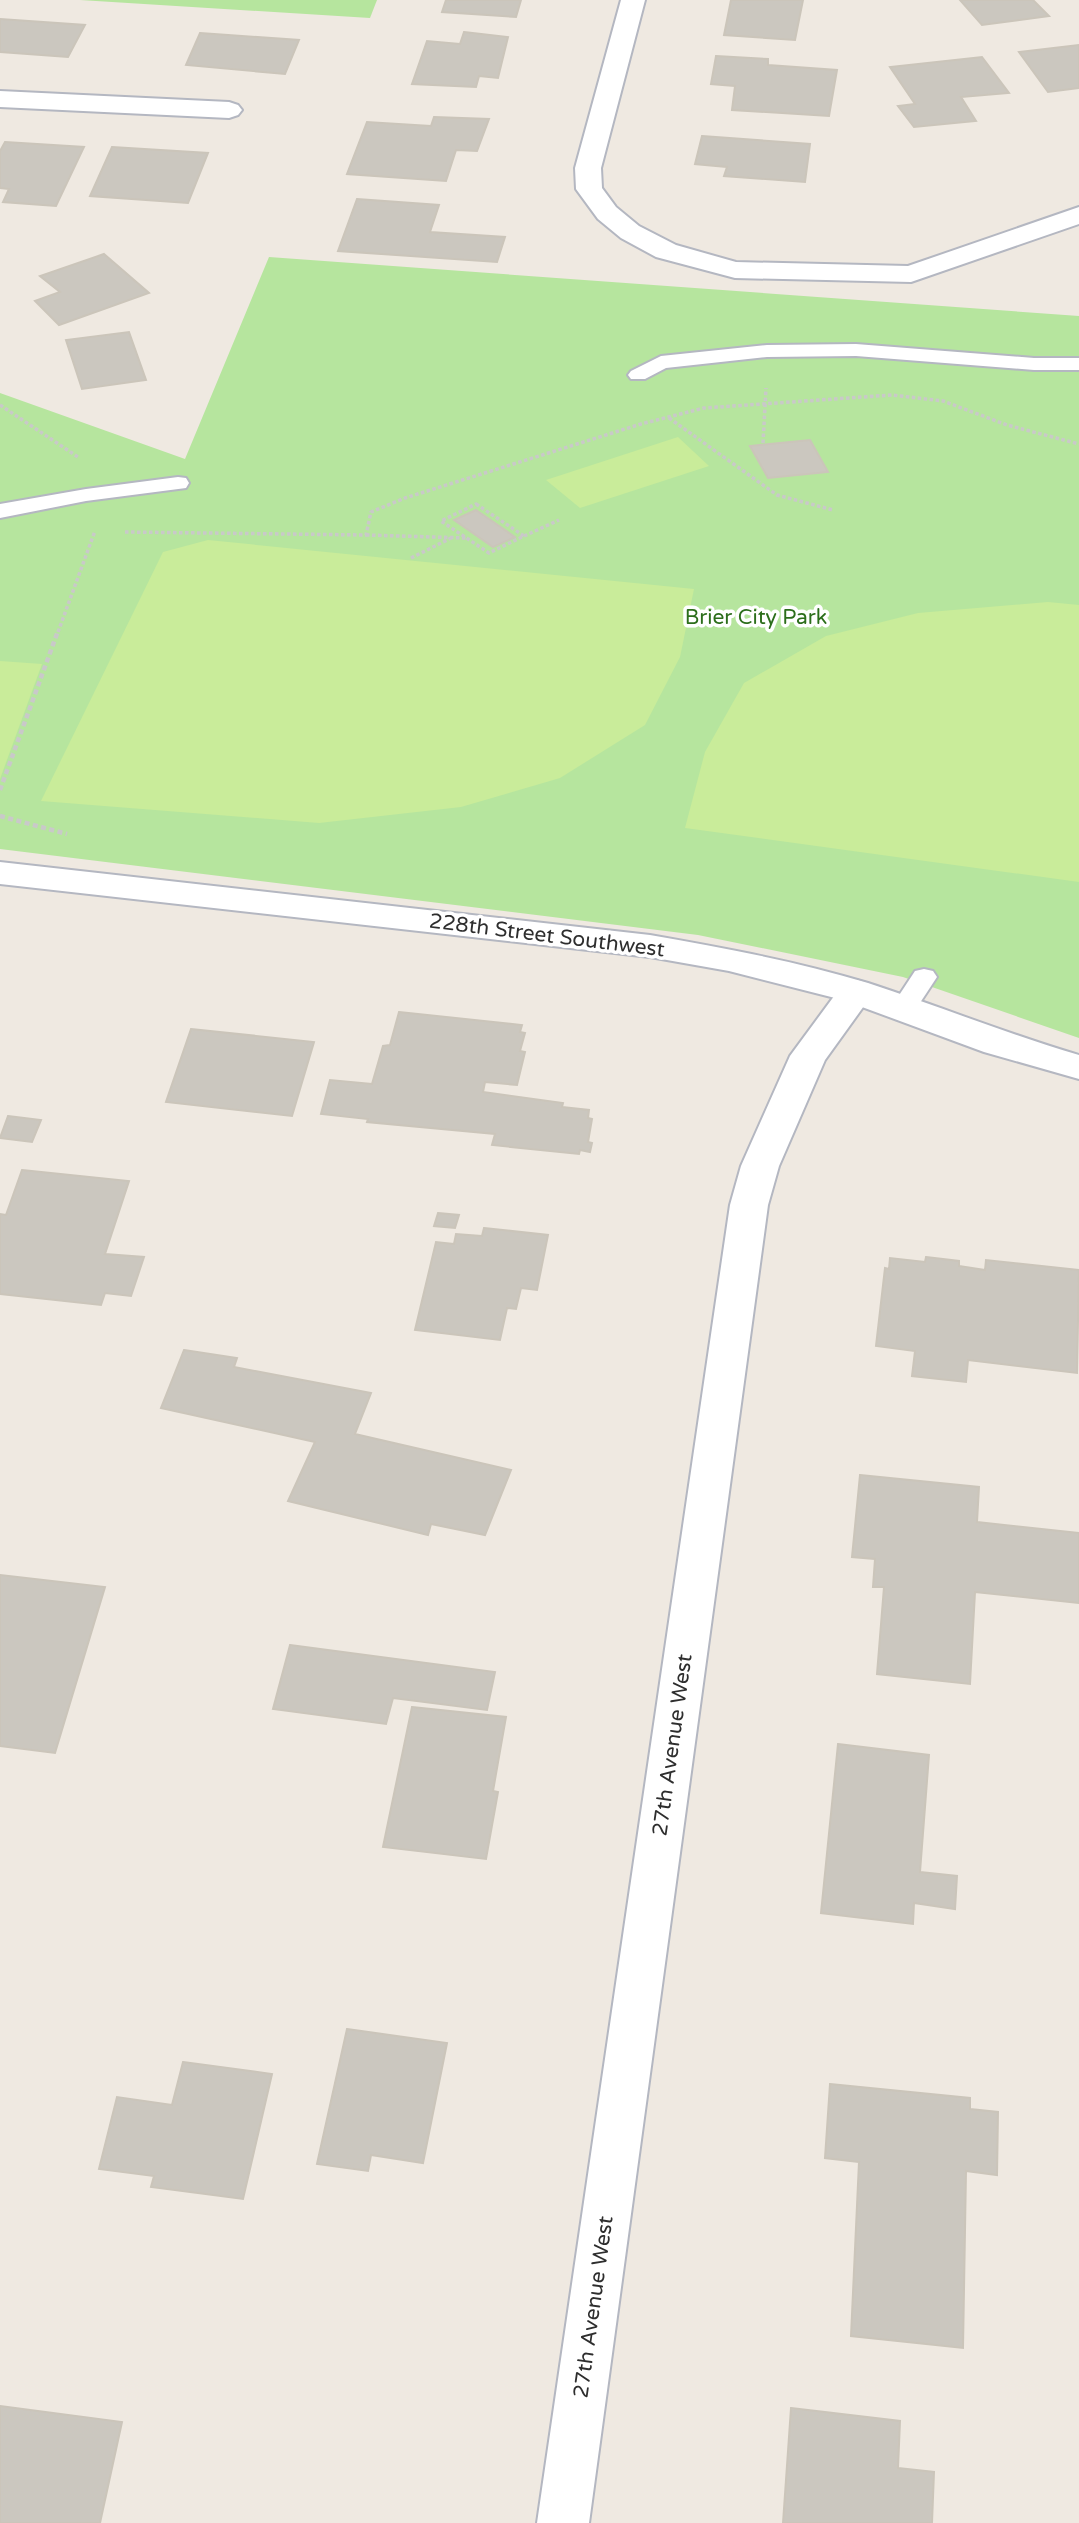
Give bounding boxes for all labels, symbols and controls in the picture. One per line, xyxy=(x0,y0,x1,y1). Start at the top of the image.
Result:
park label: Brier City Park xyxy=(685,605,827,630)
street label: 228th Street Southwest xyxy=(428,909,666,962)
street label: 27th Avenue West xyxy=(647,1652,698,1838)
street label: 27th Avenue West xyxy=(568,2214,619,2400)

